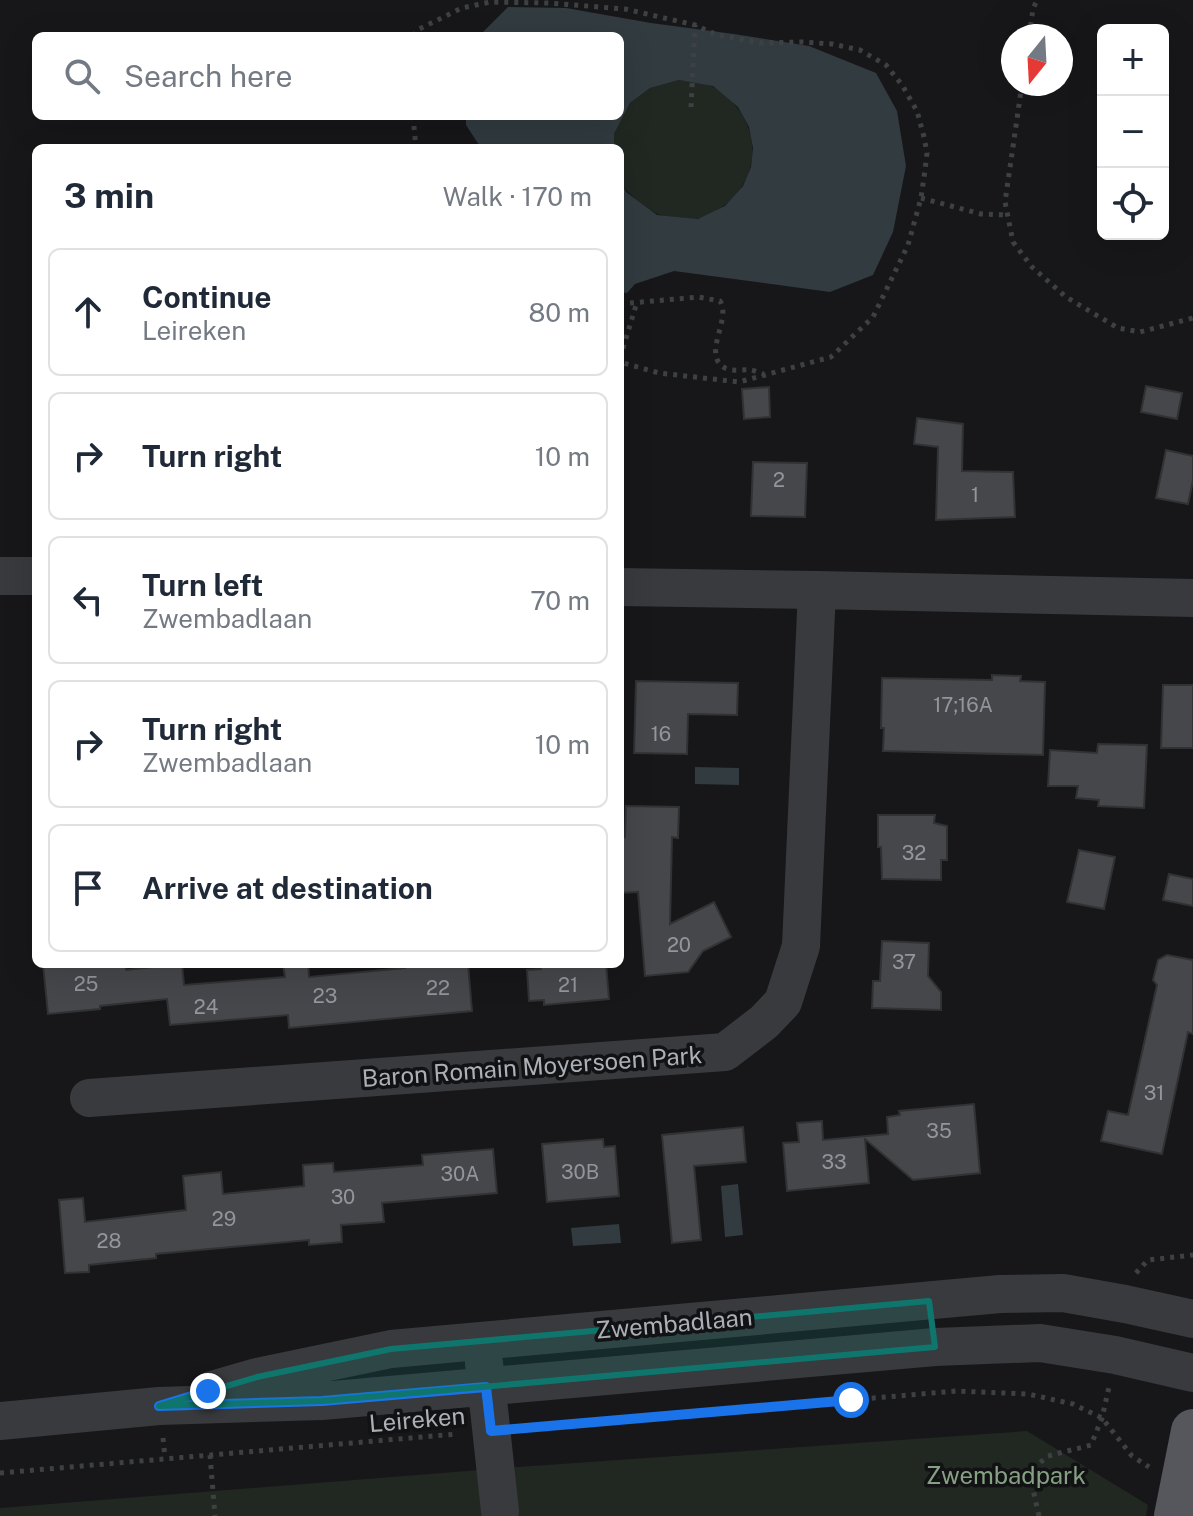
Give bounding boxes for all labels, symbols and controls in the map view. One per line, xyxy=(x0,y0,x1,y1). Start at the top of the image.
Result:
north arrow xyxy=(1001,24,1073,96)
map controls xyxy=(1097,24,1169,240)
button: + xyxy=(1097,24,1169,96)
search box xyxy=(32,32,624,120)
icon: search xyxy=(60,54,104,98)
text: Search here xyxy=(124,58,292,94)
button: − xyxy=(1097,96,1169,168)
button: locate xyxy=(1097,168,1169,240)
text: 3 min xyxy=(64,176,154,216)
text: Walk · 170 m xyxy=(443,181,592,212)
text: Continue xyxy=(142,279,272,315)
icon: ahead xyxy=(66,290,110,334)
text: 80 m xyxy=(529,297,590,328)
text: Leireken xyxy=(142,315,246,346)
icon: right xyxy=(66,434,110,478)
text: Turn right xyxy=(142,438,282,474)
text: 10 m xyxy=(535,441,590,472)
house number: 2 xyxy=(773,468,785,492)
house number: 1 xyxy=(971,483,979,507)
text: Turn left xyxy=(142,567,263,603)
icon: left xyxy=(66,578,110,622)
text: 70 m xyxy=(530,585,590,616)
text: Zwembadlaan xyxy=(142,603,312,634)
house number: 17;16A xyxy=(933,693,993,717)
text: Turn right xyxy=(142,711,282,747)
icon: right xyxy=(66,722,110,766)
house number: 16 xyxy=(651,722,671,746)
text: 10 m xyxy=(535,729,590,760)
text: Zwembadlaan xyxy=(142,747,312,778)
house number: 32 xyxy=(902,841,926,865)
icon: arrive xyxy=(66,866,110,910)
text: Arrive at destination xyxy=(142,870,433,906)
house number: 20 xyxy=(667,933,691,957)
house number: 37 xyxy=(892,950,916,974)
house number: 25 xyxy=(74,972,98,996)
house number: 21 xyxy=(558,973,578,997)
house number: 22 xyxy=(426,976,450,1000)
house number: 23 xyxy=(313,984,337,1008)
house number: 24 xyxy=(194,995,218,1019)
street label: Baron Romain Moyersoen Park xyxy=(361,1040,703,1092)
house number: 31 xyxy=(1144,1081,1164,1105)
house number: 35 xyxy=(926,1119,952,1143)
house number: 33 xyxy=(821,1150,847,1174)
house number: 30B xyxy=(561,1160,599,1184)
house number: 30A xyxy=(441,1162,479,1186)
house number: 30 xyxy=(331,1185,355,1209)
house number: 29 xyxy=(212,1207,236,1231)
house number: 28 xyxy=(97,1229,121,1253)
street label: Zwembadlaan xyxy=(594,1302,754,1344)
route end xyxy=(190,1373,226,1409)
route start xyxy=(833,1382,869,1418)
street label: Leireken xyxy=(368,1401,466,1437)
park label: Zwembadpark xyxy=(926,1461,1086,1489)

